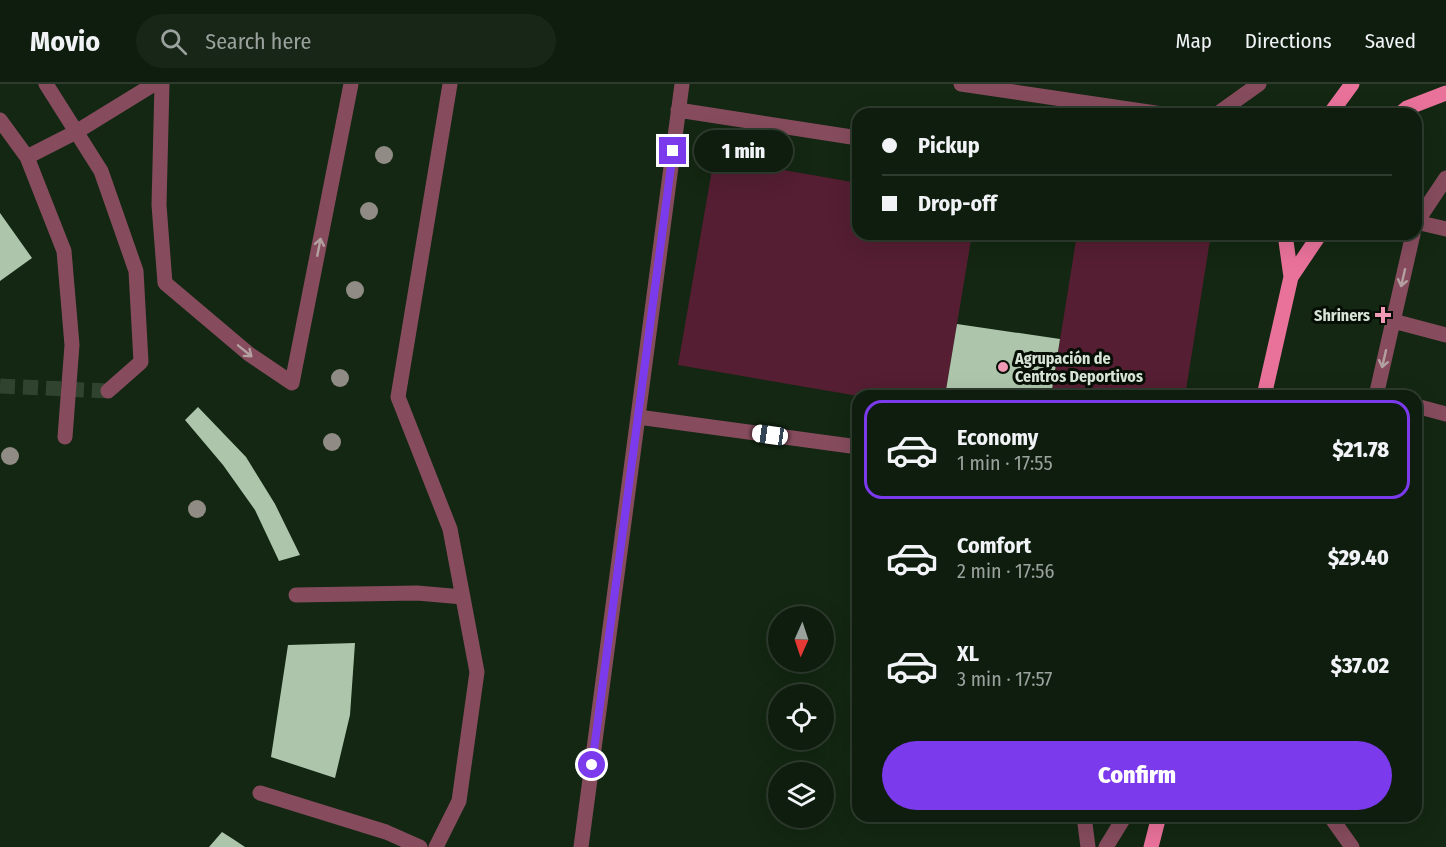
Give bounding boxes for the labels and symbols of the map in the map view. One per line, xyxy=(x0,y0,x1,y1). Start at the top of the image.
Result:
callout: 1 min xyxy=(694,130,793,172)
route end xyxy=(659,137,686,164)
one-way arrow xyxy=(313,238,325,257)
one-way arrow xyxy=(1397,268,1409,287)
place label: Shriners xyxy=(1314,306,1370,325)
marker: Shriners xyxy=(1374,306,1392,324)
one-way arrow xyxy=(237,344,253,357)
place label: Agrupación de Centros Deportivos xyxy=(1014,349,1143,386)
one-way arrow xyxy=(1378,349,1390,368)
marker: Agrupación de Centros Deportivos xyxy=(996,360,1010,374)
car xyxy=(751,424,789,446)
north arrow xyxy=(768,606,834,672)
route start xyxy=(578,751,605,778)

